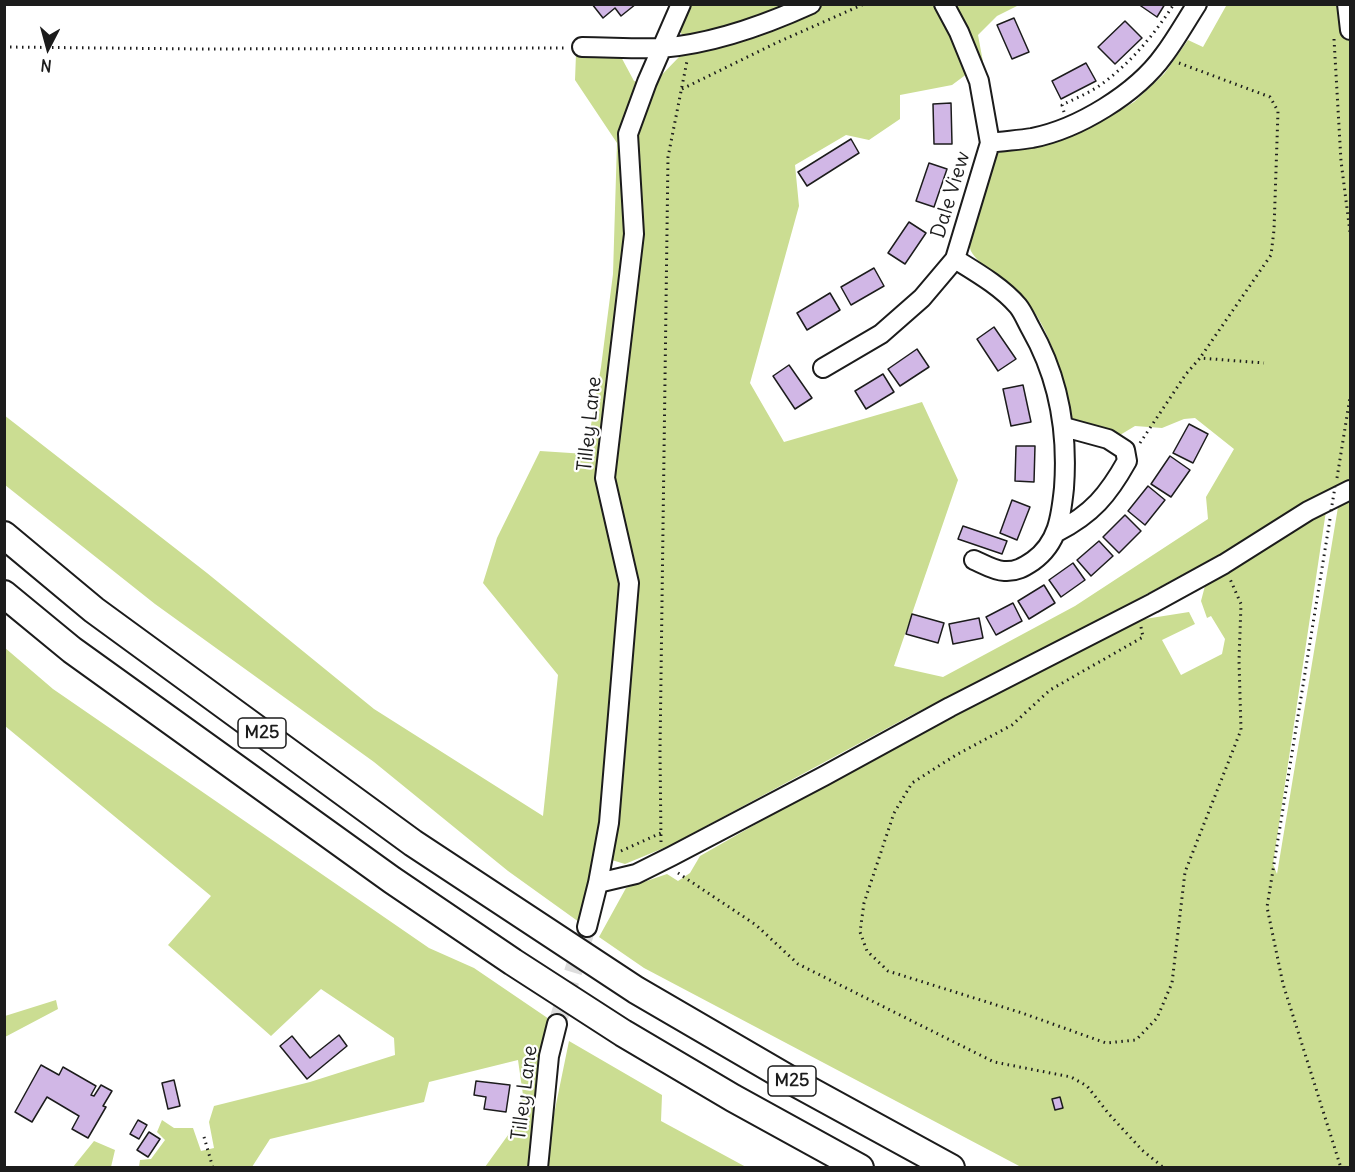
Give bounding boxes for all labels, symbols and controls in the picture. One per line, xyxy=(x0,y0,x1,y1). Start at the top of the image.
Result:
north arrow xyxy=(18,18,78,78)
text: N xyxy=(40,55,53,76)
street label: Dale View xyxy=(926,149,976,241)
street label: Tilley Lane xyxy=(573,375,607,473)
road number: M25 xyxy=(238,718,286,748)
street label: Tilley Lane xyxy=(507,1044,543,1142)
road number: M25 xyxy=(768,1066,816,1096)

